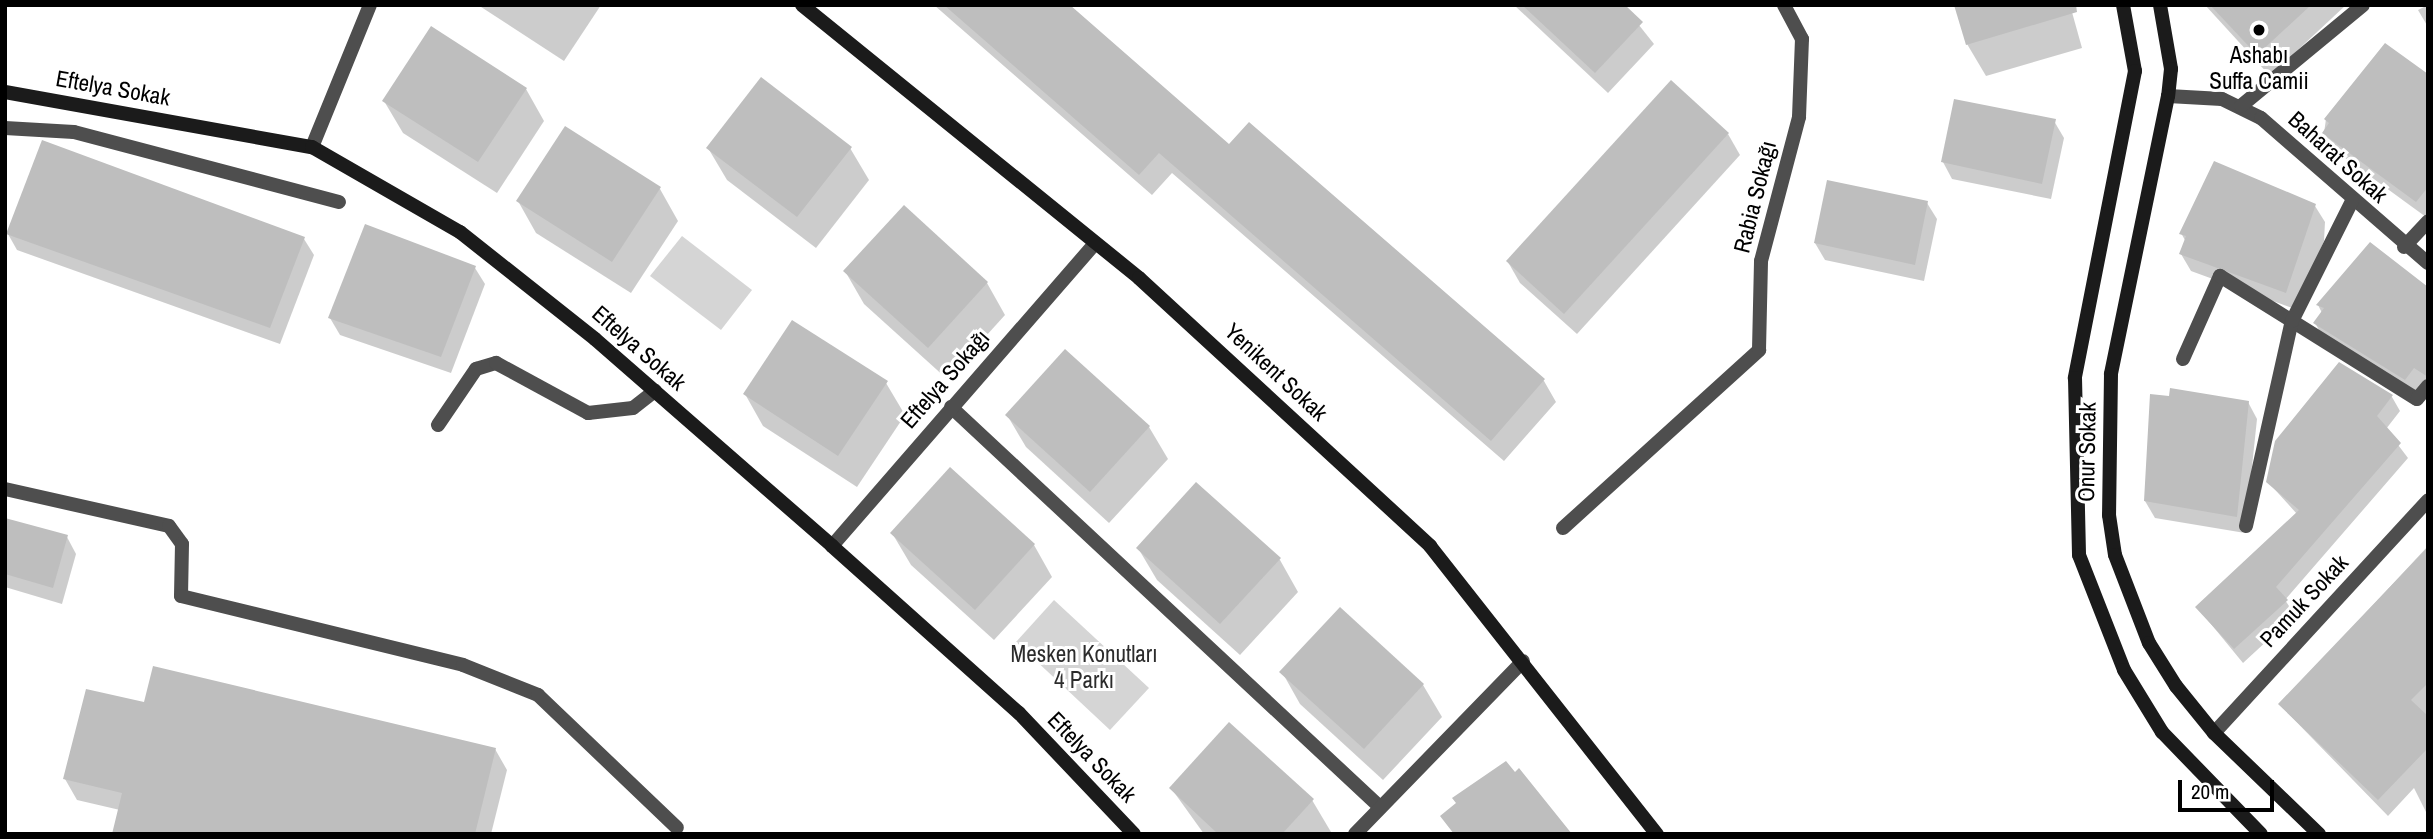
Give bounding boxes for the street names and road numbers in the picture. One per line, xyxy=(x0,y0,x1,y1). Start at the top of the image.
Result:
street label: Eftelya Sokak xyxy=(54,64,172,112)
street label: Baharat Sokak xyxy=(2283,105,2393,209)
street label: Rabia Sokağı xyxy=(1728,138,1782,256)
street label: Eftelya Sokak xyxy=(586,300,692,396)
street label: Yenikent Sokak xyxy=(1219,317,1333,427)
street label: Eftelya Sokağı xyxy=(895,324,995,434)
street label: Onur Sokak xyxy=(2072,402,2102,502)
street label: Pamuk Sokak xyxy=(2254,549,2354,653)
street label: Eftelya Sokak xyxy=(1042,706,1142,808)

